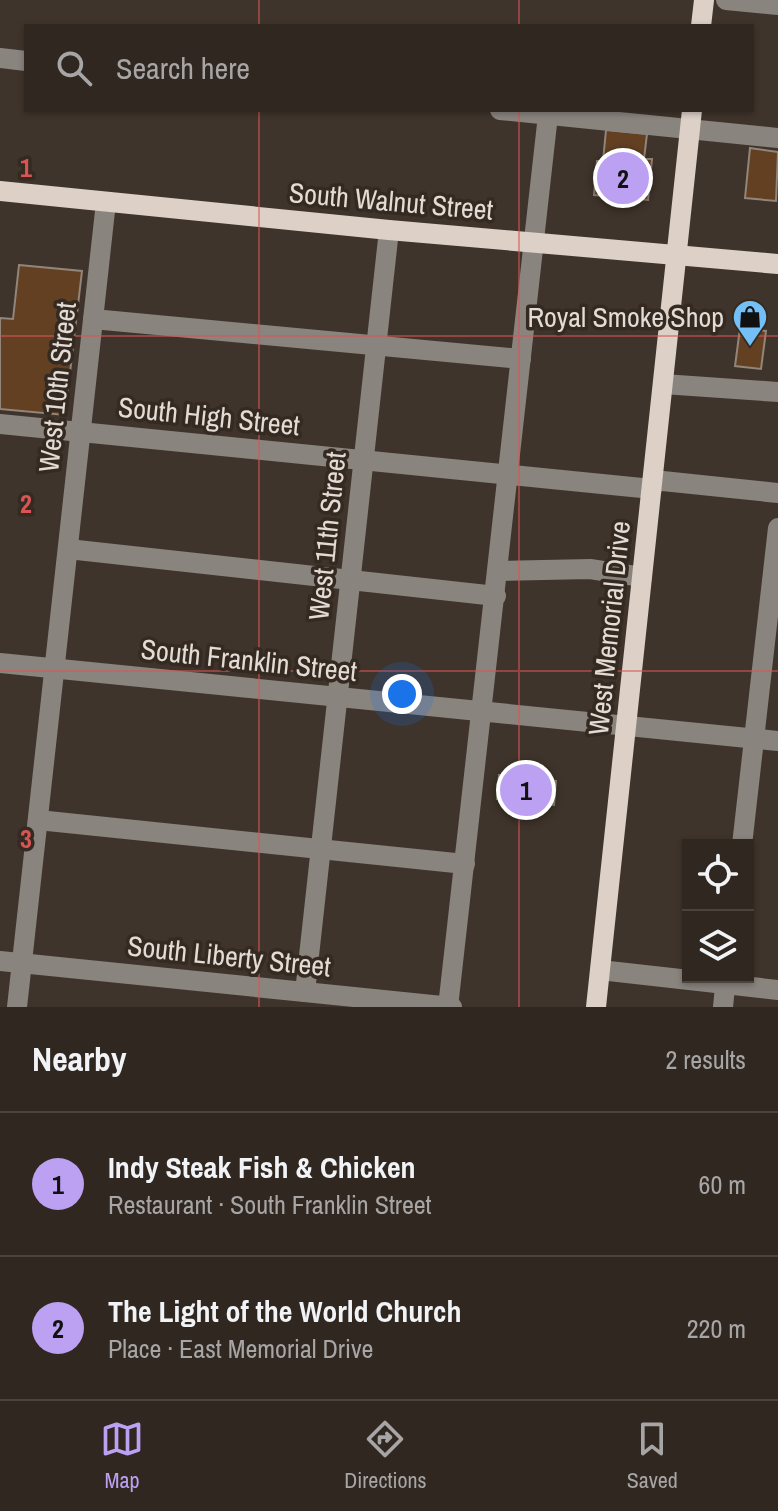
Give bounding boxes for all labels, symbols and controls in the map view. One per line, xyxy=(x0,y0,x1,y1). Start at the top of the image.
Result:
search box xyxy=(24,24,754,112)
icon: search xyxy=(52,46,96,90)
text: Search here xyxy=(116,48,250,88)
pin: 2 xyxy=(597,148,649,208)
text: 1 xyxy=(20,150,32,185)
street label: South Walnut Street xyxy=(287,173,495,229)
place label: Royal Smoke Shop xyxy=(527,298,724,336)
shop icon: Royal Smoke Shop xyxy=(731,298,769,348)
street label: West 10th Street xyxy=(29,300,85,474)
street label: South High Street xyxy=(116,388,302,444)
street label: West 11th Street xyxy=(299,450,355,622)
text: 2 xyxy=(20,486,32,521)
street label: West Memorial Drive xyxy=(579,519,639,737)
street label: South Franklin Street xyxy=(139,630,359,690)
your location xyxy=(382,674,422,714)
pin: 1 xyxy=(500,760,552,820)
text: 3 xyxy=(20,821,32,856)
map controls xyxy=(682,839,754,983)
button: locate xyxy=(682,839,754,911)
button: layers xyxy=(682,911,754,983)
street label: South Liberty Street xyxy=(125,926,333,986)
text: Nearby xyxy=(32,1036,127,1082)
text: 2 results xyxy=(665,1042,746,1077)
text: Indy Steak Fish & Chicken xyxy=(108,1147,416,1187)
text: 1 xyxy=(52,1167,64,1202)
text: 60 m xyxy=(699,1167,746,1202)
text: Restaurant · South Franklin Street xyxy=(108,1187,432,1222)
text: The Light of the World Church xyxy=(108,1291,462,1331)
text: 2 xyxy=(52,1311,64,1346)
text: 220 m xyxy=(687,1311,746,1346)
text: Place · East Memorial Drive xyxy=(108,1331,373,1366)
tab: Map xyxy=(100,1417,144,1495)
tab: Directions xyxy=(344,1417,427,1495)
tab: Saved xyxy=(627,1417,678,1495)

